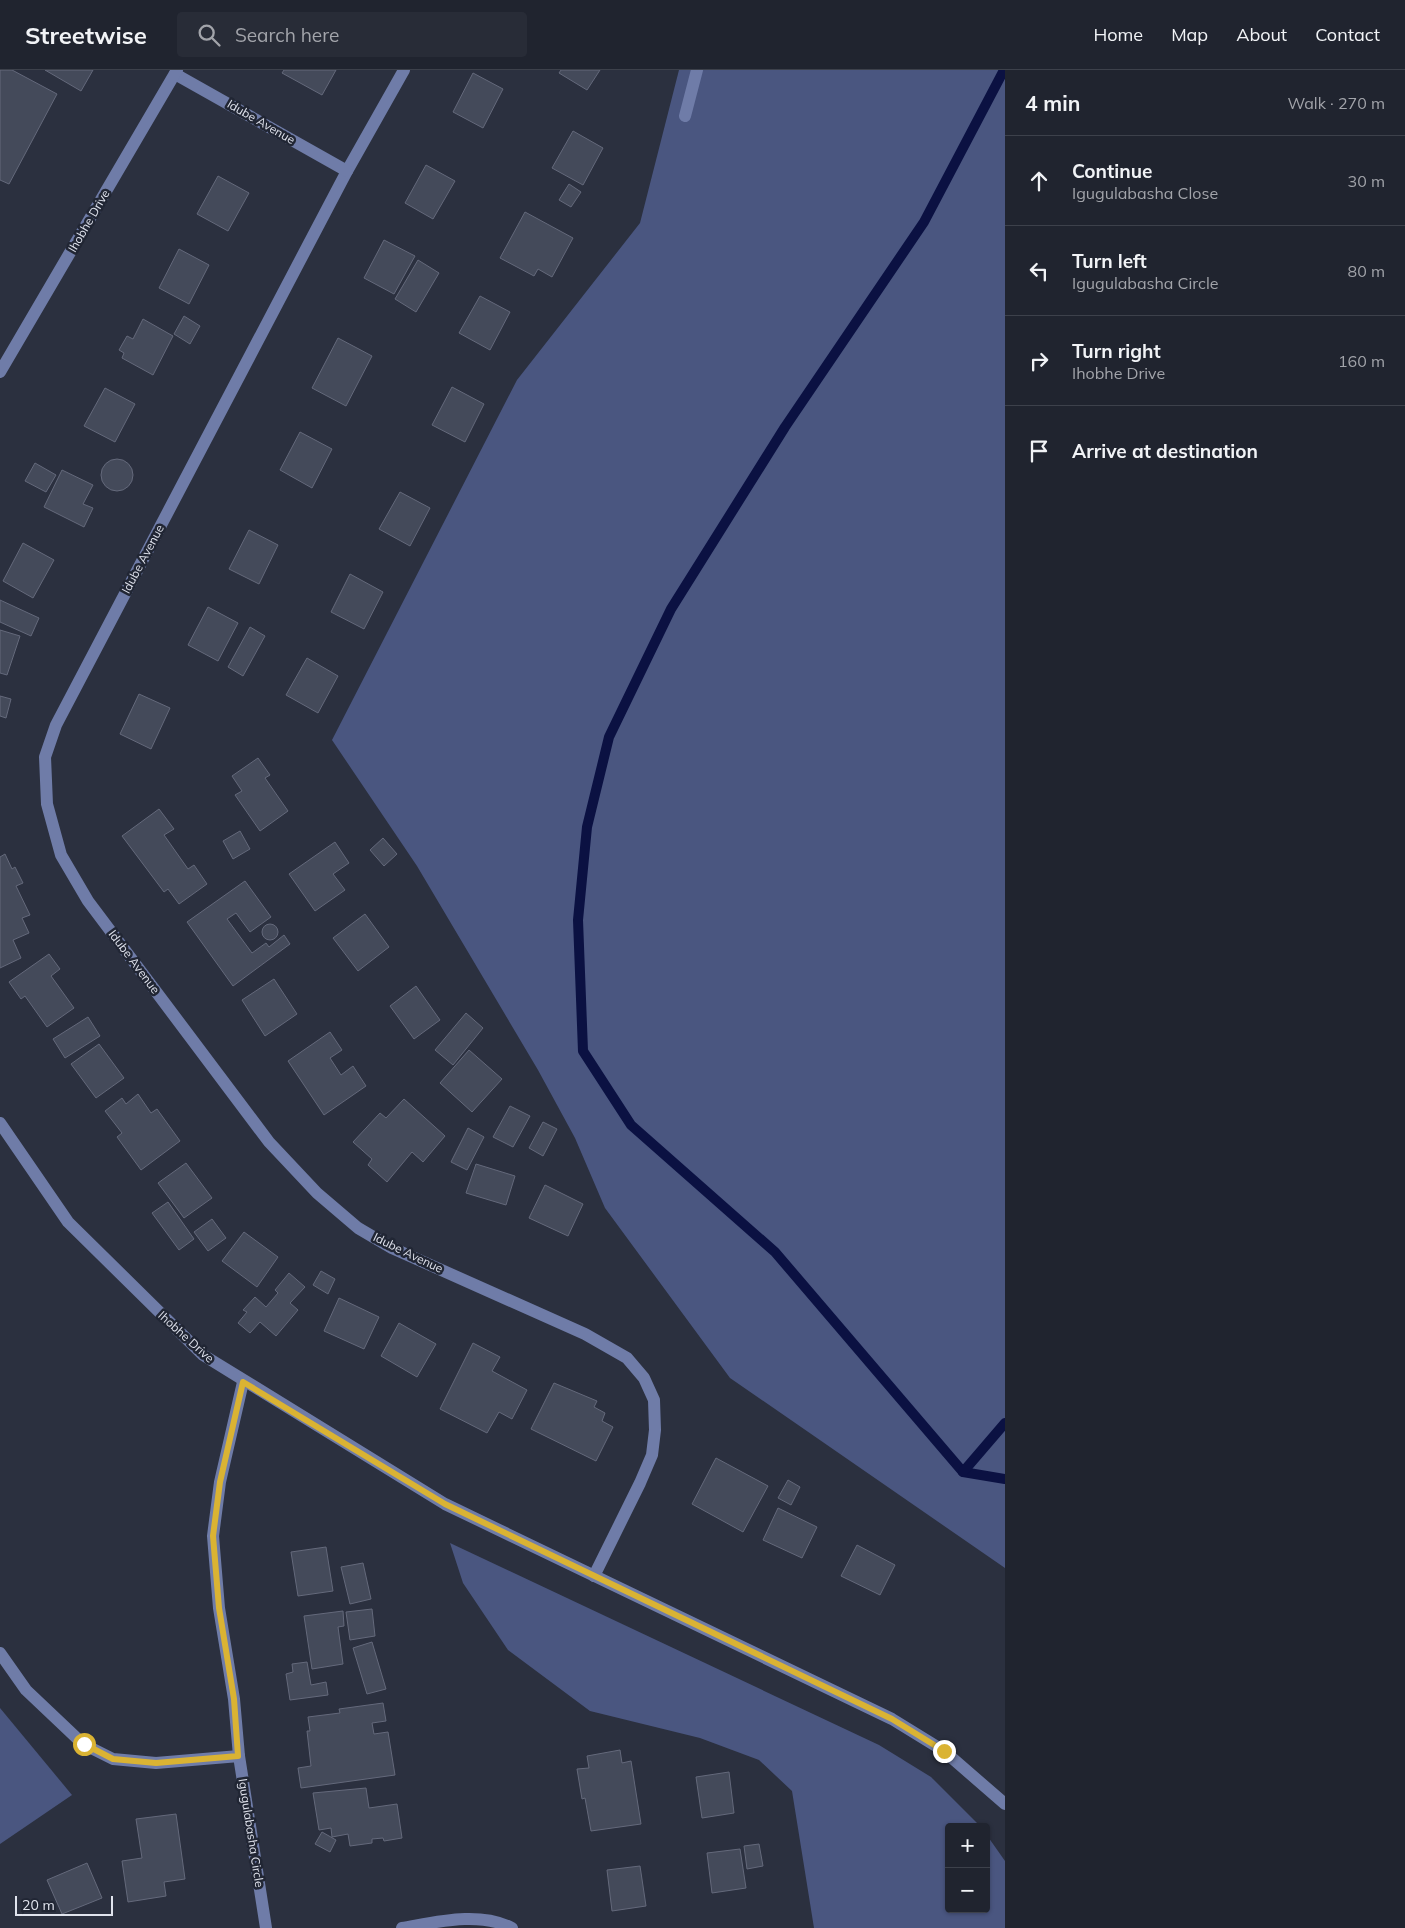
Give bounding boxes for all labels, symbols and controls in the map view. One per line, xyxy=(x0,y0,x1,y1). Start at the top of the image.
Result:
search box xyxy=(177,12,527,57)
text: Streetwise xyxy=(25,20,147,50)
icon: search xyxy=(195,21,223,49)
text: Search here xyxy=(235,23,339,47)
text: Home xyxy=(1093,23,1143,46)
text: Map xyxy=(1171,23,1208,46)
text: About xyxy=(1236,23,1287,46)
text: Contact xyxy=(1315,23,1380,46)
text: 4 min xyxy=(1025,90,1080,116)
text: Walk · 270 m xyxy=(1287,93,1385,113)
street label: Idube Avenue xyxy=(225,96,298,147)
text: Continue xyxy=(1072,159,1152,183)
icon: ahead xyxy=(1025,167,1053,195)
text: 30 m xyxy=(1348,171,1385,191)
text: Igugulabasha Close xyxy=(1072,183,1218,203)
street label: Ihobhe Drive xyxy=(65,187,113,255)
text: Turn left xyxy=(1072,249,1147,273)
icon: left xyxy=(1025,257,1053,285)
text: 80 m xyxy=(1348,261,1385,281)
text: Igugulabasha Circle xyxy=(1072,273,1219,293)
text: Turn right xyxy=(1072,339,1161,363)
icon: right xyxy=(1025,347,1053,375)
text: 160 m xyxy=(1338,351,1385,371)
text: Ihobhe Drive xyxy=(1072,363,1165,383)
icon: arrive xyxy=(1025,437,1053,465)
text: Arrive at destination xyxy=(1072,439,1258,463)
street label: Idube Avenue xyxy=(118,522,167,596)
street label: Idube Avenue xyxy=(106,927,163,997)
street label: Idube Avenue xyxy=(371,1229,446,1276)
street label: Ihobhe Drive xyxy=(155,1308,217,1366)
route start xyxy=(73,1733,96,1756)
route end xyxy=(933,1740,956,1763)
street label: Igugulabasha Circle xyxy=(235,1777,267,1888)
map controls xyxy=(945,1823,990,1913)
button: + xyxy=(945,1823,990,1868)
button: − xyxy=(945,1868,990,1913)
scale bar xyxy=(15,1893,112,1916)
text: 20 m xyxy=(22,1896,55,1914)

